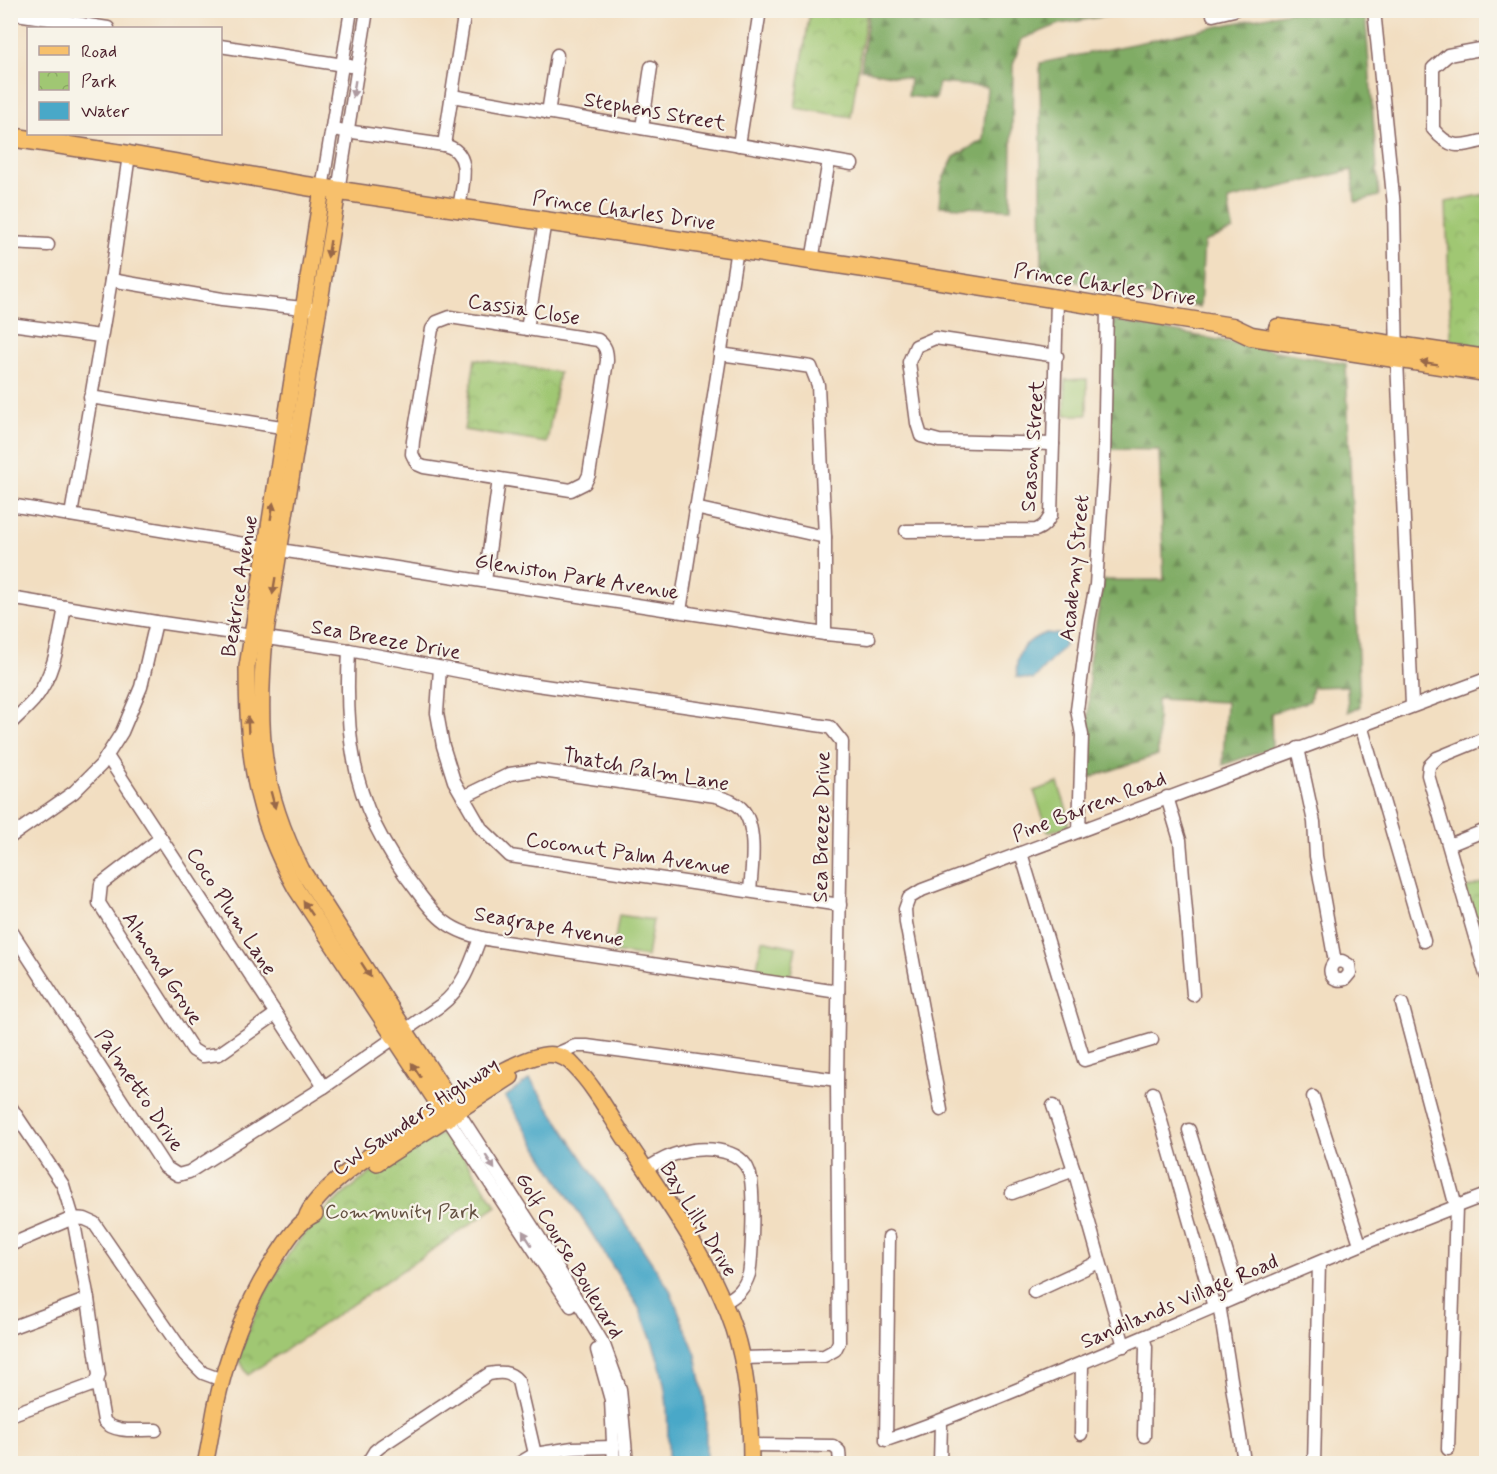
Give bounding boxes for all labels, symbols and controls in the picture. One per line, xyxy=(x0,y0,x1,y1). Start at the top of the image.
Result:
legend xyxy=(27,27,222,135)
text: Road xyxy=(81,40,117,64)
text: Park xyxy=(81,70,117,94)
one-way arrow xyxy=(349,80,358,99)
street label: Stephens Street xyxy=(582,86,729,138)
text: Water xyxy=(81,100,130,124)
street label: Prince Charles Drive xyxy=(531,184,717,238)
one-way arrow xyxy=(324,239,333,258)
street label: Prince Charles Drive xyxy=(1012,257,1198,313)
street label: Cassia Close xyxy=(466,287,582,333)
one-way arrow xyxy=(1419,359,1438,368)
street label: Season Street xyxy=(1014,379,1052,513)
street label: Academy Street xyxy=(1053,493,1097,643)
one-way arrow xyxy=(267,501,276,520)
street label: Beatrice Avenue xyxy=(215,513,265,659)
street label: Gleniston Park Avenue xyxy=(473,547,681,607)
one-way arrow xyxy=(269,577,278,596)
street label: Sea Breeze Drive xyxy=(309,613,463,667)
one-way arrow xyxy=(243,716,252,735)
street label: Thatch Palm Lane xyxy=(560,742,731,798)
street label: Sea Breeze Drive xyxy=(807,751,837,903)
street label: Pine Barren Road xyxy=(1008,765,1170,849)
one-way arrow xyxy=(269,791,279,809)
street label: Coconut Palm Avenue xyxy=(524,826,732,882)
street label: Coco Plum Lane xyxy=(179,842,283,981)
one-way arrow xyxy=(302,900,314,916)
street label: Seagrape Avenue xyxy=(471,900,626,956)
street label: Almond Grove xyxy=(115,907,209,1031)
one-way arrow xyxy=(361,962,372,978)
street label: Palmetto Drive xyxy=(88,1024,191,1157)
street label: CW Saunders Highway xyxy=(327,1051,505,1184)
one-way arrow xyxy=(411,1062,422,1078)
one-way arrow xyxy=(484,1153,496,1169)
street label: Bay Lilly Drive xyxy=(653,1157,744,1282)
street label: Golf Course Boulevard xyxy=(508,1167,630,1344)
park label: Community Park xyxy=(325,1198,479,1226)
one-way arrow xyxy=(521,1231,533,1247)
street label: Sandilands Village Road xyxy=(1076,1248,1283,1358)

